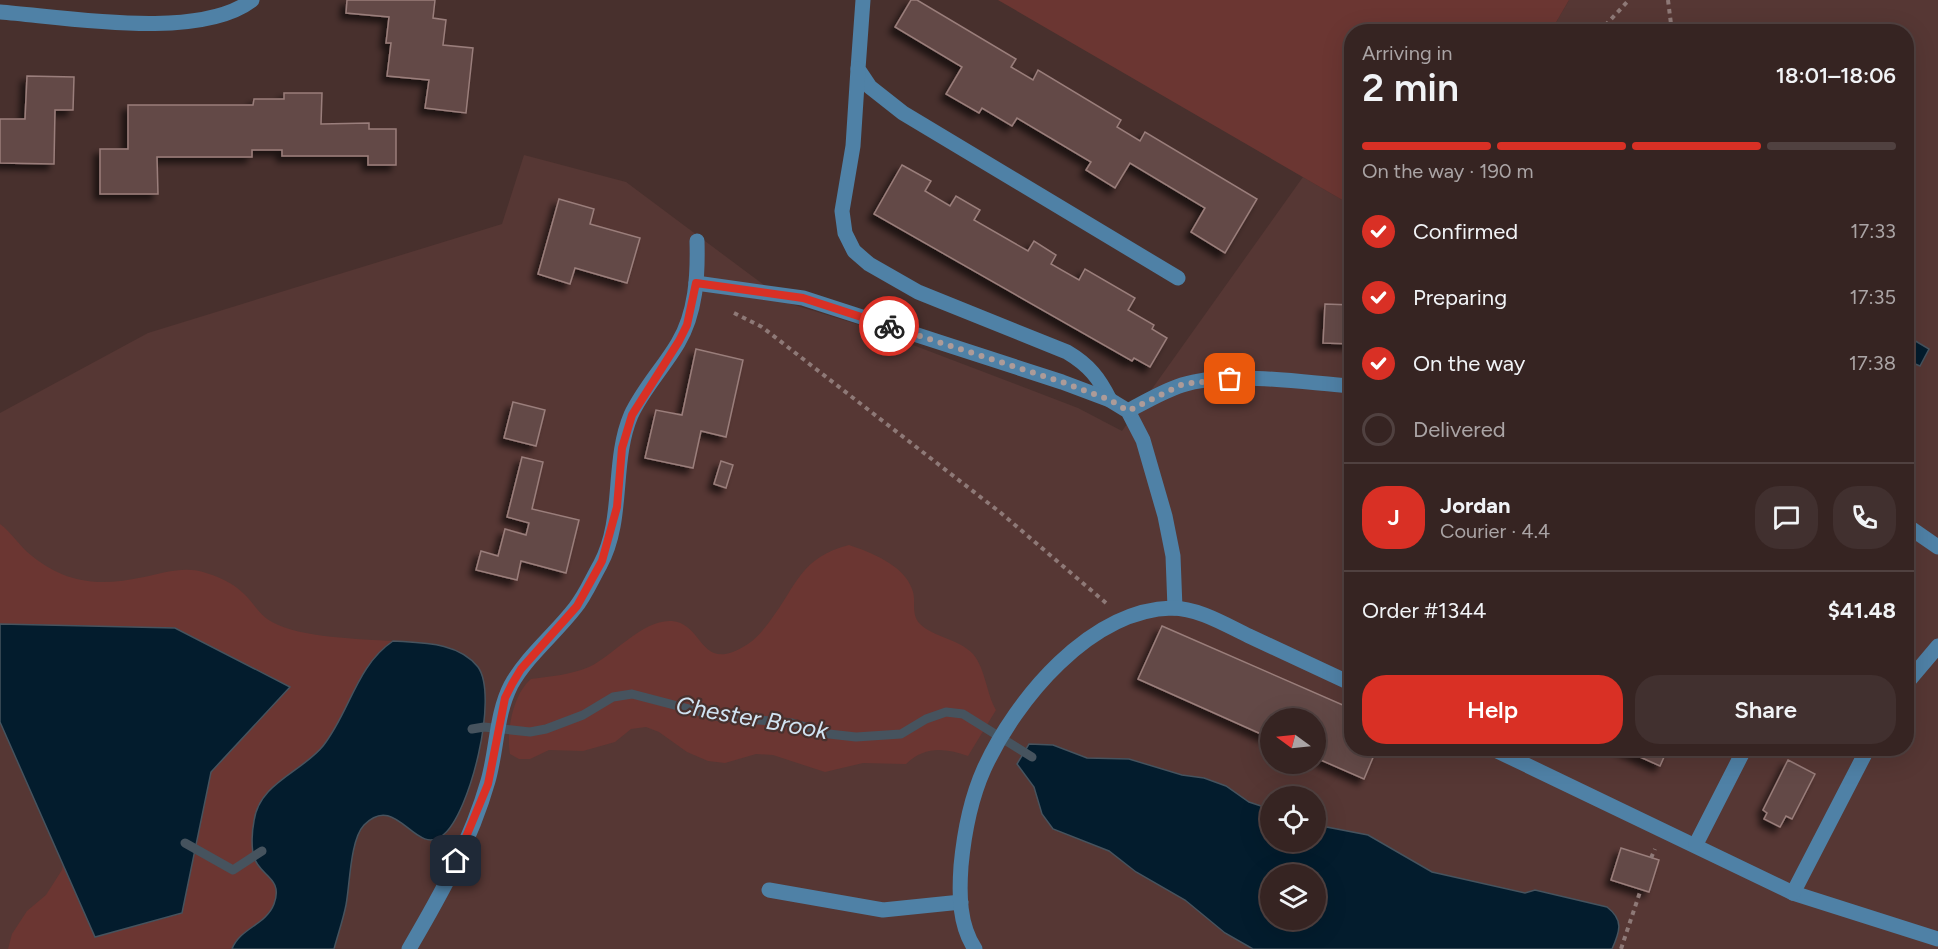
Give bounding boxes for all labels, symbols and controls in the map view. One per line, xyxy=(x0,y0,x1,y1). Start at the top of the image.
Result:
text: Arriving in xyxy=(1362,41,1452,65)
text: 18:01–18:06 xyxy=(1776,62,1896,89)
text: 2 min xyxy=(1362,64,1459,111)
text: On the way · 190 m xyxy=(1362,159,1534,183)
icon: check xyxy=(1362,215,1395,248)
text: Confirmed xyxy=(1413,218,1518,245)
text: 17:33 xyxy=(1850,219,1896,243)
icon: check xyxy=(1362,281,1395,314)
text: Preparing xyxy=(1413,284,1507,311)
text: 17:35 xyxy=(1850,285,1896,309)
courier xyxy=(859,296,919,356)
icon: bike xyxy=(873,310,906,343)
icon: check xyxy=(1362,347,1395,380)
text: On the way xyxy=(1413,350,1525,377)
text: 17:38 xyxy=(1849,351,1896,375)
pin xyxy=(1204,353,1255,404)
icon: bag xyxy=(1213,362,1246,395)
text: Delivered xyxy=(1413,416,1506,443)
button: chat xyxy=(1755,486,1818,549)
button: phone xyxy=(1833,486,1896,549)
text: Jordan xyxy=(1440,492,1511,519)
text: J xyxy=(1387,504,1400,531)
text: Courier · 4.4 xyxy=(1440,519,1550,543)
text: Order #1344 xyxy=(1362,597,1487,624)
text: $41.48 xyxy=(1828,597,1896,624)
button: Help xyxy=(1362,675,1623,744)
button: Share xyxy=(1635,675,1896,744)
water label: Chester Brook xyxy=(674,690,832,745)
north arrow xyxy=(1260,708,1326,774)
map controls xyxy=(1260,708,1326,930)
button: locate xyxy=(1260,786,1326,852)
pin xyxy=(430,835,481,886)
icon: home xyxy=(439,844,472,877)
button: layers xyxy=(1260,864,1326,930)

